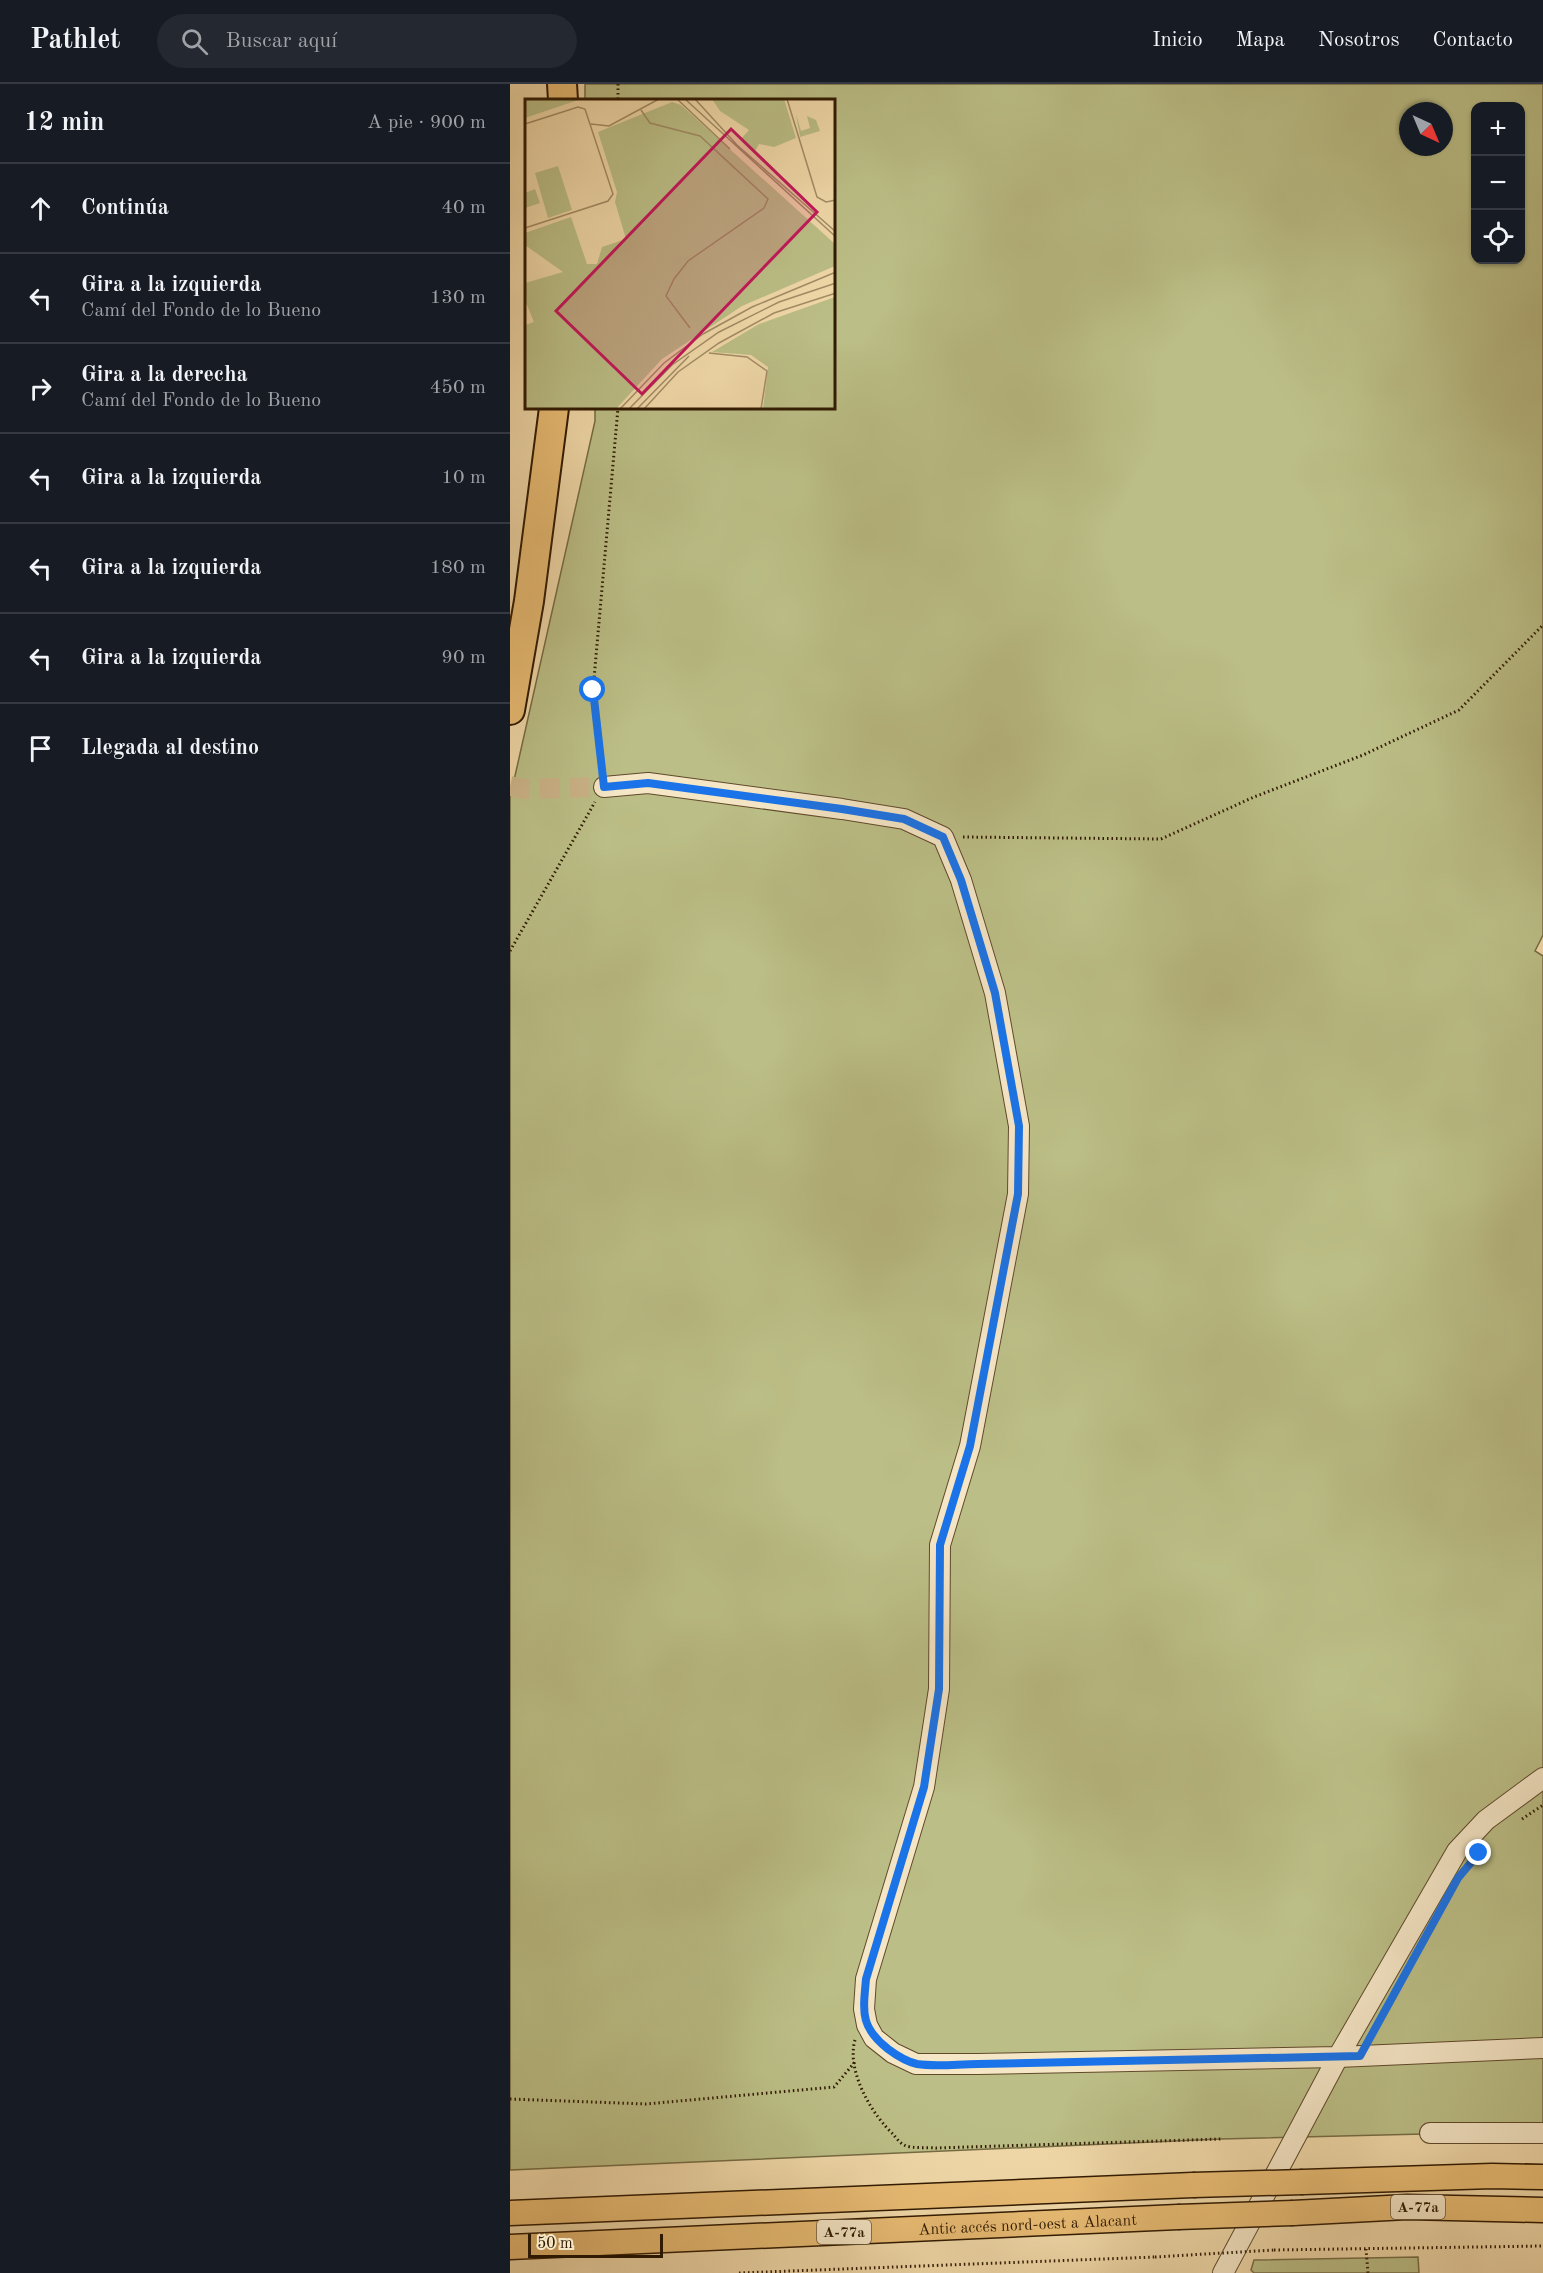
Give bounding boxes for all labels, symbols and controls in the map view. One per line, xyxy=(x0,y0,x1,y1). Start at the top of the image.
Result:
search box xyxy=(157,14,577,68)
icon: search xyxy=(178,25,211,58)
text: Pathlet xyxy=(30,27,121,55)
text: Buscar aquí xyxy=(226,30,337,52)
text: Inicio xyxy=(1152,30,1203,51)
text: Mapa xyxy=(1236,30,1285,51)
text: Nosotros xyxy=(1318,30,1400,51)
text: Contacto xyxy=(1433,30,1513,51)
inset map xyxy=(525,99,836,410)
north arrow xyxy=(1399,102,1453,156)
map controls xyxy=(1471,102,1525,264)
button: + xyxy=(1471,102,1525,156)
text: 12 min xyxy=(24,110,104,136)
text: A pie · 900 m xyxy=(367,113,486,133)
button: − xyxy=(1471,156,1525,210)
icon: ahead xyxy=(24,192,57,225)
text: Continúa xyxy=(81,197,169,219)
text: 40 m xyxy=(441,198,486,218)
button: locate xyxy=(1471,210,1525,264)
text: Gira a la izquierda xyxy=(81,274,261,296)
icon: left xyxy=(24,282,57,315)
text: 130 m xyxy=(430,288,486,308)
text: Camí del Fondo de lo Bueno xyxy=(81,301,321,321)
text: Gira a la derecha xyxy=(81,364,248,386)
icon: right xyxy=(24,372,57,405)
text: 450 m xyxy=(430,378,486,398)
text: Camí del Fondo de lo Bueno xyxy=(81,391,321,411)
icon: left xyxy=(24,462,57,495)
text: Gira a la izquierda xyxy=(81,467,261,489)
text: 10 m xyxy=(441,468,486,488)
icon: left xyxy=(24,552,57,585)
text: Gira a la izquierda xyxy=(81,557,261,579)
text: 180 m xyxy=(430,558,486,578)
icon: left xyxy=(24,642,57,675)
text: Gira a la izquierda xyxy=(81,647,261,669)
text: 90 m xyxy=(441,648,486,668)
route start xyxy=(579,676,605,702)
icon: arrive xyxy=(24,732,57,765)
text: Llegada al destino xyxy=(81,737,259,759)
route end xyxy=(1465,1839,1491,1865)
road number: A-77a xyxy=(1391,2195,1445,2219)
street label: Antic accés nord-oest a Alacant xyxy=(918,2213,1138,2239)
road number: A-77a xyxy=(817,2220,871,2244)
scale bar xyxy=(528,2231,663,2258)
text: 50 m xyxy=(537,2236,573,2252)

